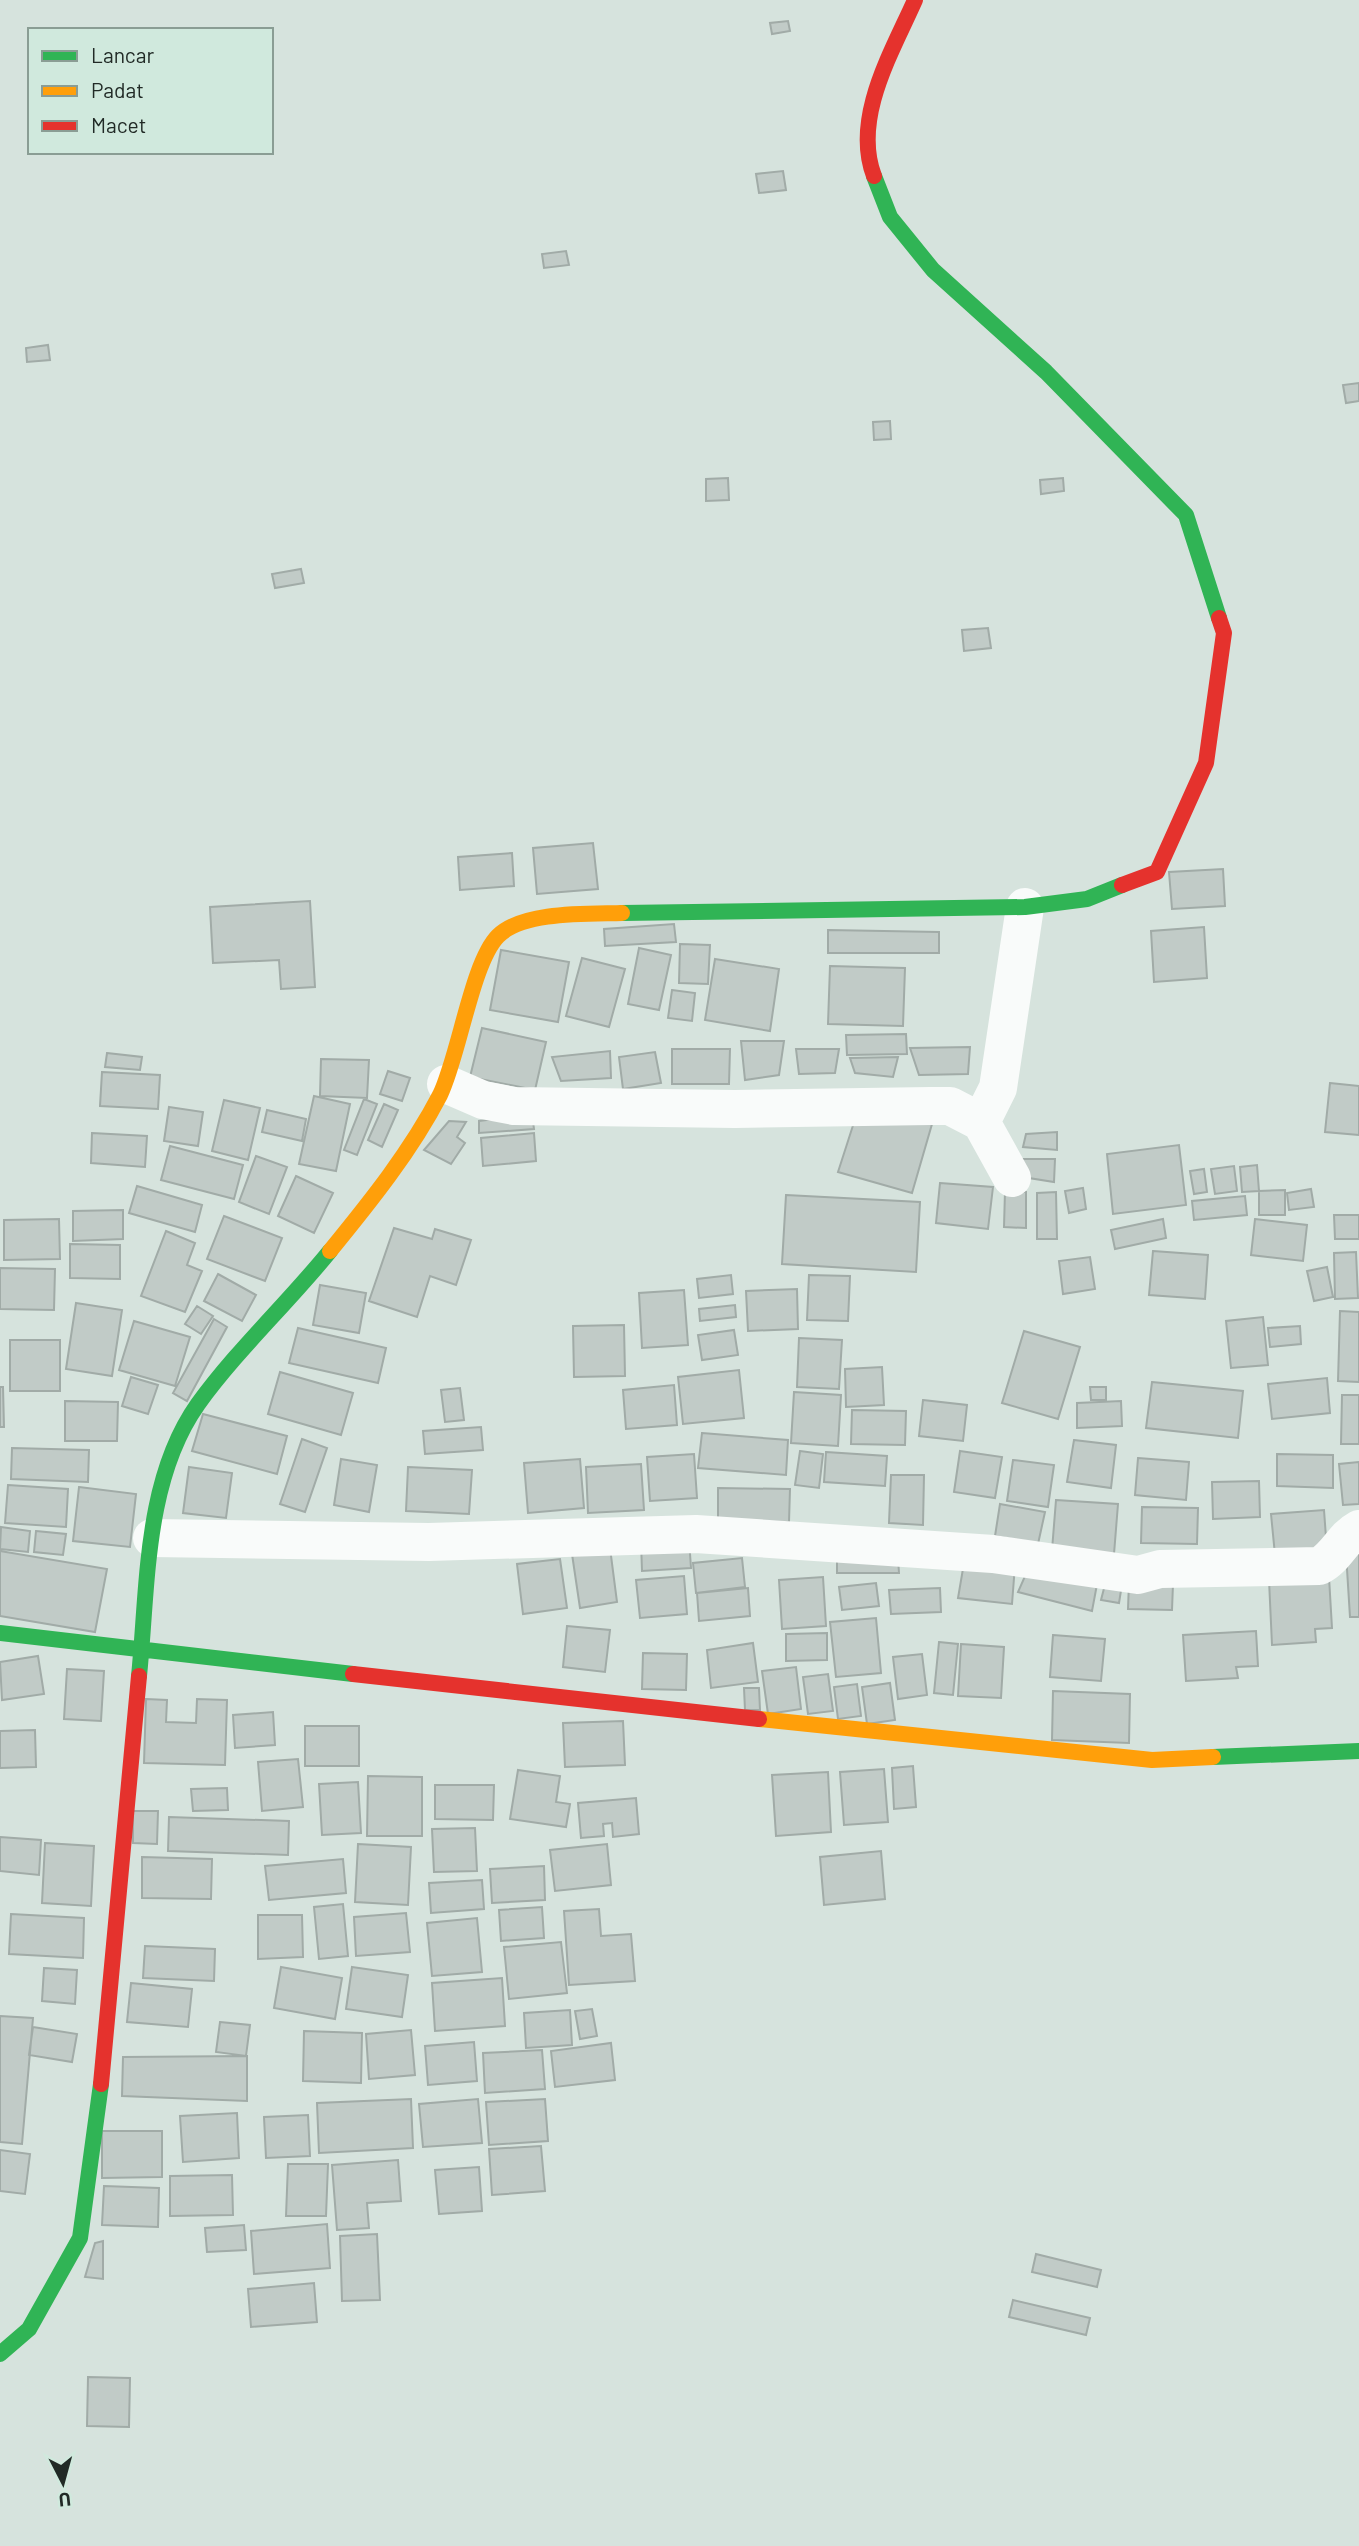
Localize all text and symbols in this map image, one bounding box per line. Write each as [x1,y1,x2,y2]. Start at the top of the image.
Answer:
legend [28,28,273,154]
text: Lancar [91,42,154,67]
text: Padat [91,77,144,102]
text: Macet [91,112,146,137]
north arrow [28,2448,98,2518]
text: U [58,2488,72,2512]

